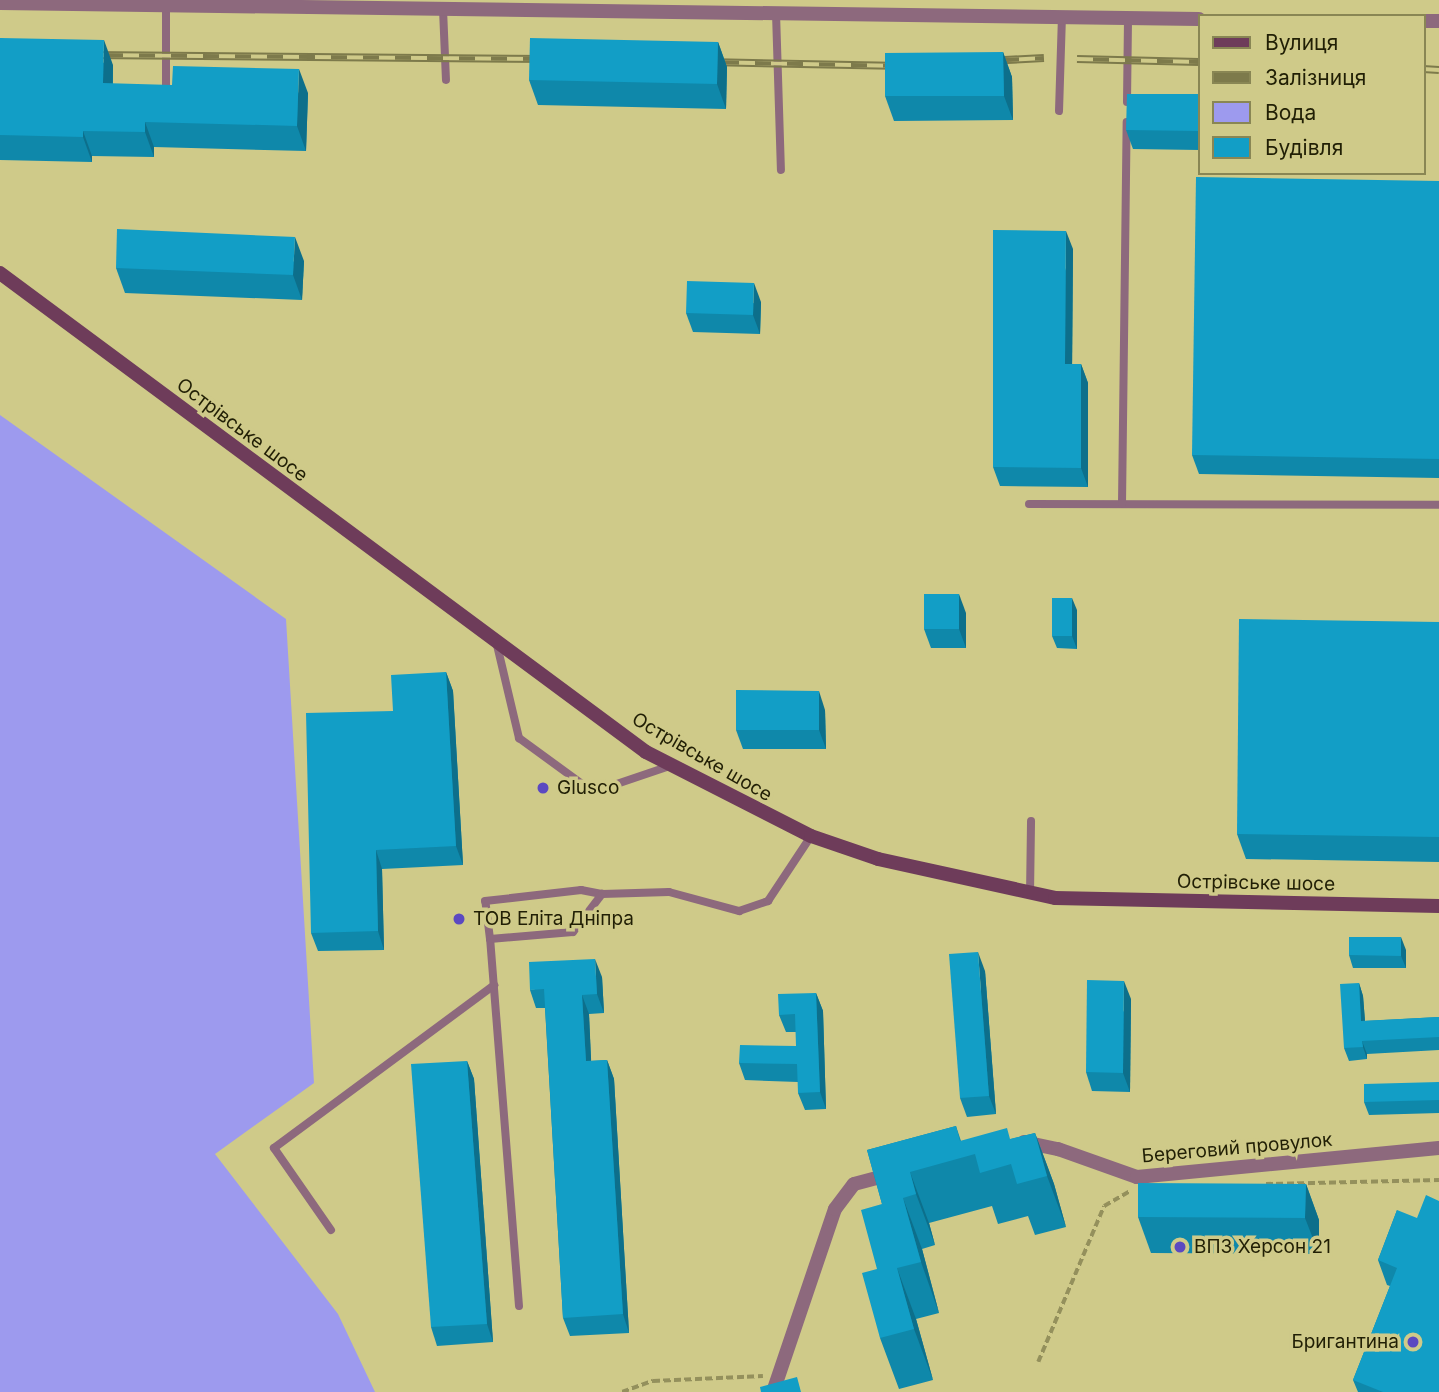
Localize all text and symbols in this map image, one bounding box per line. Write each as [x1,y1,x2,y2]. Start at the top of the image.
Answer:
legend [1198,14,1425,175]
text: Вулиця [1265,30,1338,55]
text: Залізниця [1265,65,1366,90]
text: Вода [1265,100,1316,125]
text: Будівля [1265,135,1343,160]
street label: Острівське шосе [172,373,312,487]
street label: Острівське шосе [628,708,776,806]
place label: Glusco [557,777,619,799]
marker: Glusco [535,780,551,796]
street label: Острівське шосе [1177,870,1335,896]
place label: ТОВ Еліта Дніпра [473,908,634,930]
marker: ТОВ Еліта Дніпра [451,911,467,927]
street label: Береговий провулок [1141,1128,1333,1168]
place label: ВПЗ Херсон 21 [1194,1236,1331,1258]
marker: ВПЗ Херсон 21 [1172,1239,1188,1255]
place label: Бригантина [1291,1331,1399,1353]
marker: Бригантина [1405,1334,1421,1350]

